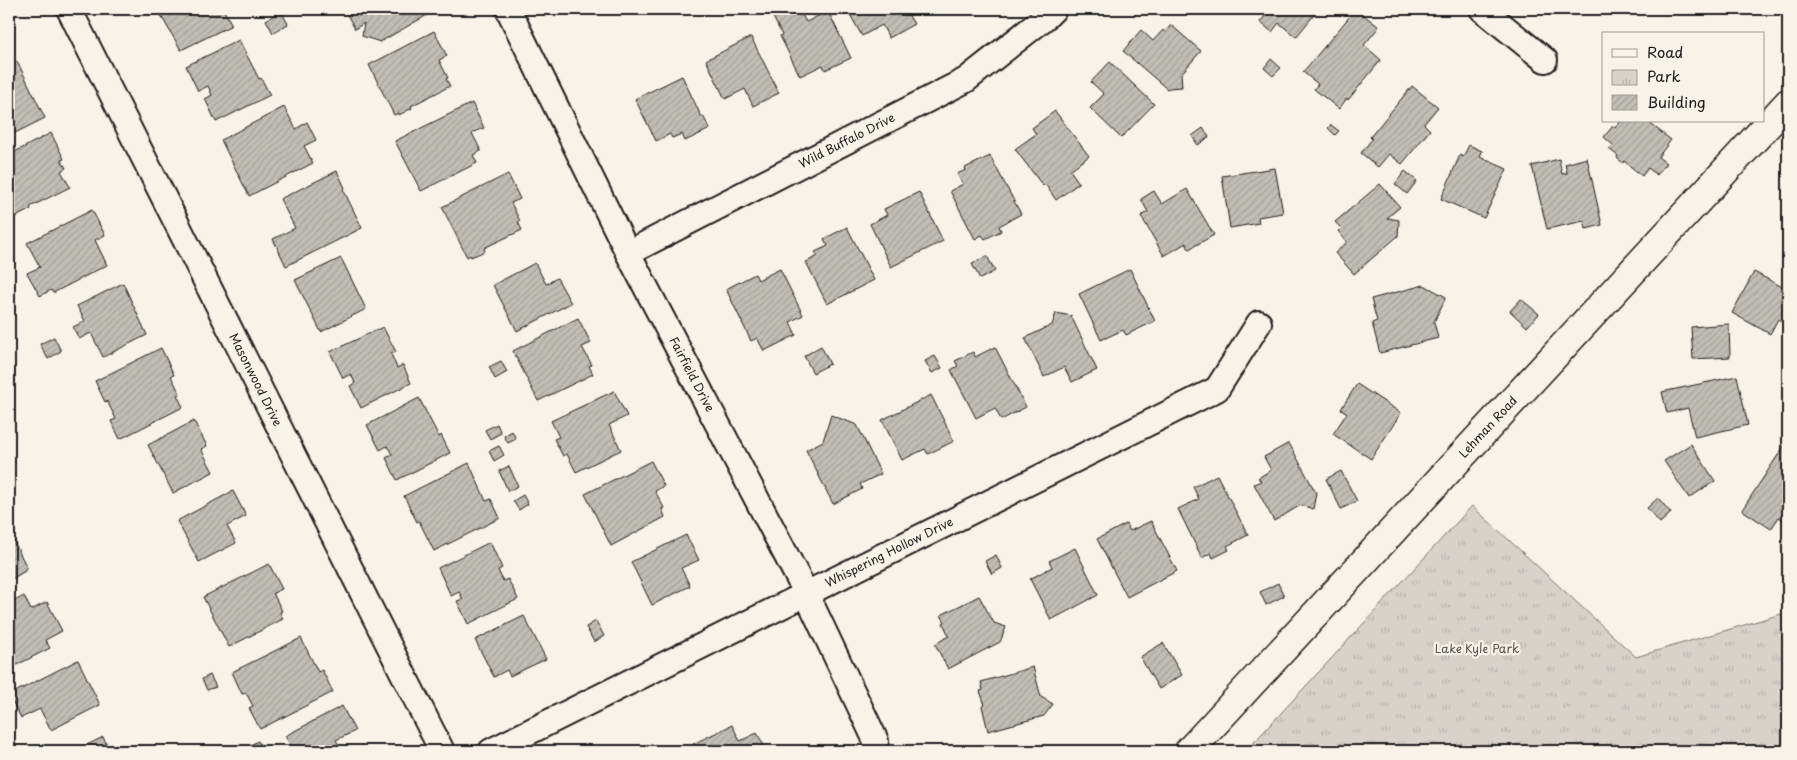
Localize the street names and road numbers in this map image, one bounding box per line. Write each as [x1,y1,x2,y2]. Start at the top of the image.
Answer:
street label: Wild Buffalo Drive [795,108,898,172]
street label: Masonwood Drive [225,330,287,429]
street label: Fairfield Drive [665,333,720,415]
street label: Lehman Road [1454,392,1521,461]
street label: Whispering Hollow Drive [822,512,956,591]

